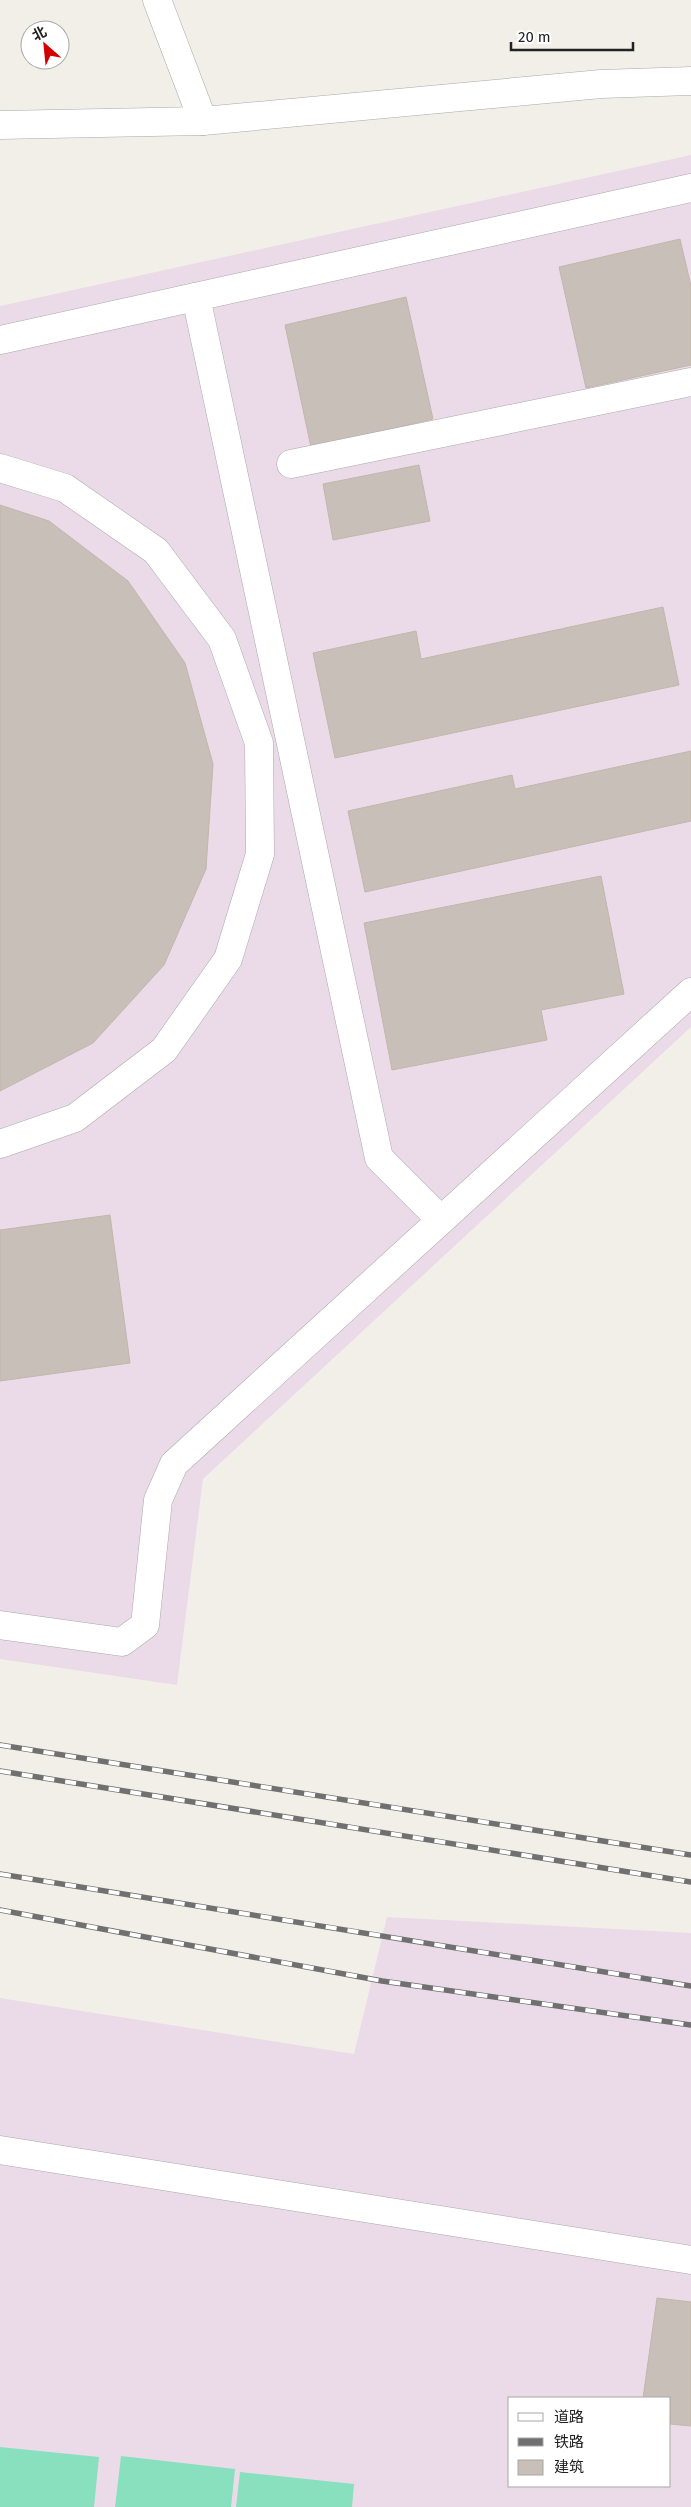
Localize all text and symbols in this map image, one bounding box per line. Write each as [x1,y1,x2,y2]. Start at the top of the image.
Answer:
north arrow [20,20,70,70]
scale bar [511,20,634,52]
text: 北 [29,23,49,45]
text: 20 m [518,28,551,46]
legend [508,2397,671,2487]
text: 道路 [554,2408,584,2426]
text: 铁路 [554,2433,584,2451]
text: 建筑 [554,2458,584,2476]

